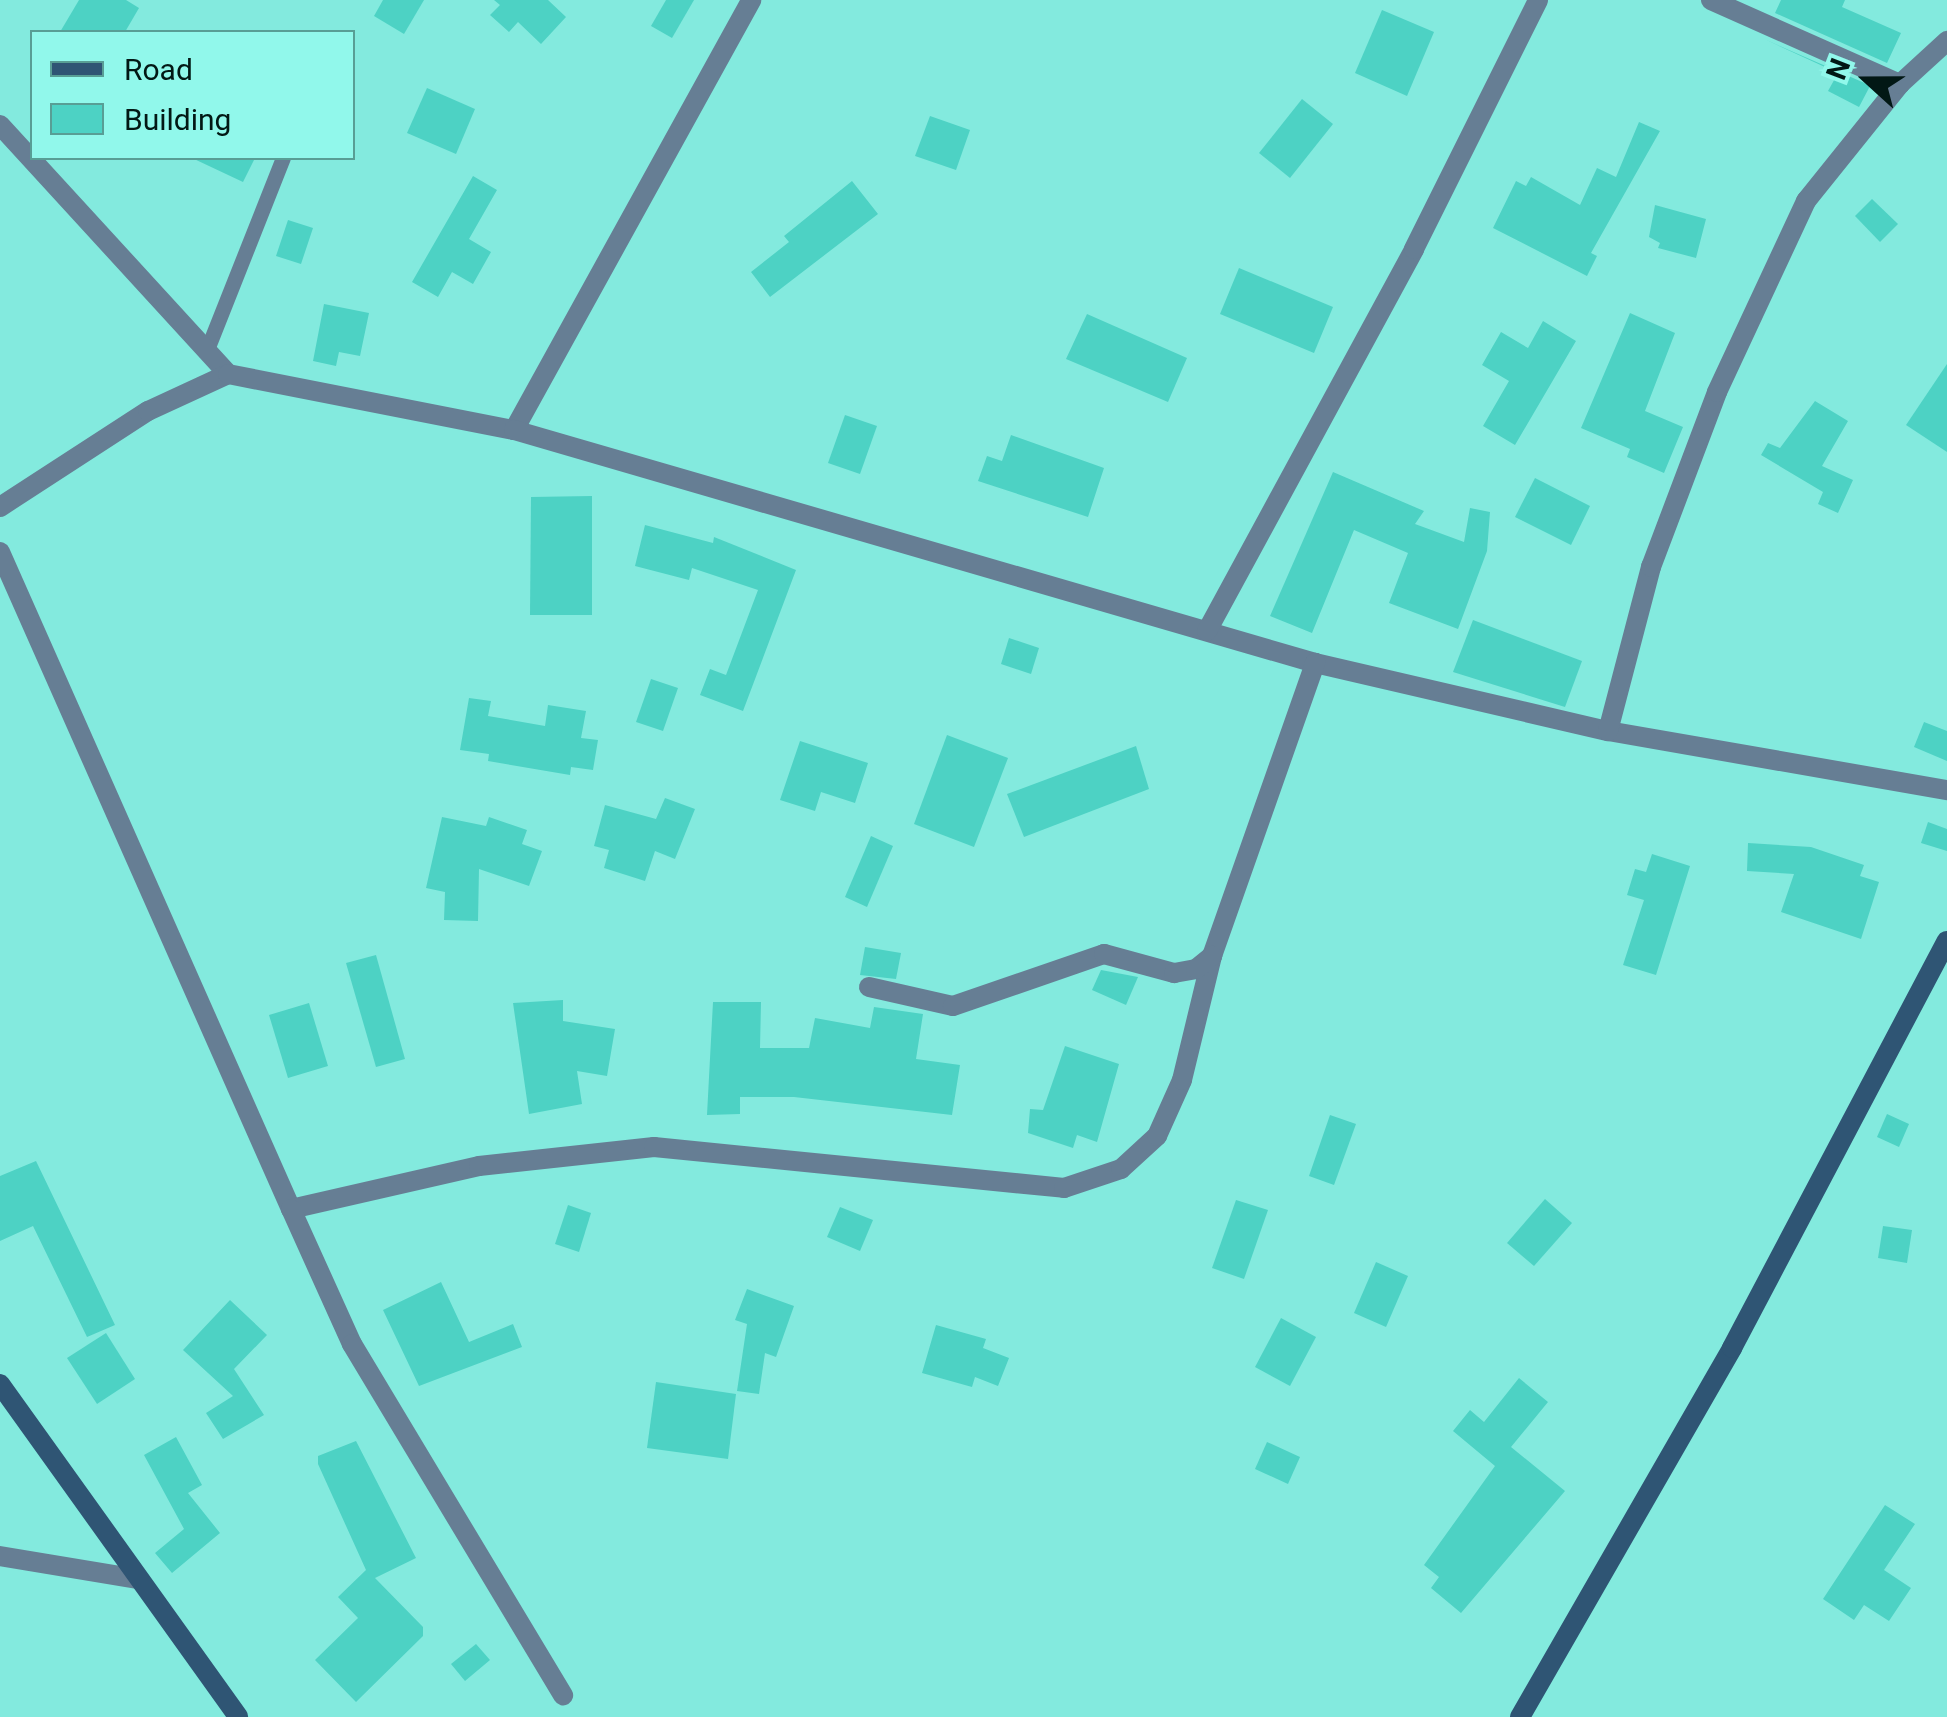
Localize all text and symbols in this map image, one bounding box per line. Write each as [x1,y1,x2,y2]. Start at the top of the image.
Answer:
legend [30,30,355,160]
north arrow [1817,30,1917,130]
text: Road [124,52,193,87]
text: N [1820,54,1857,84]
text: Building [124,102,231,137]

